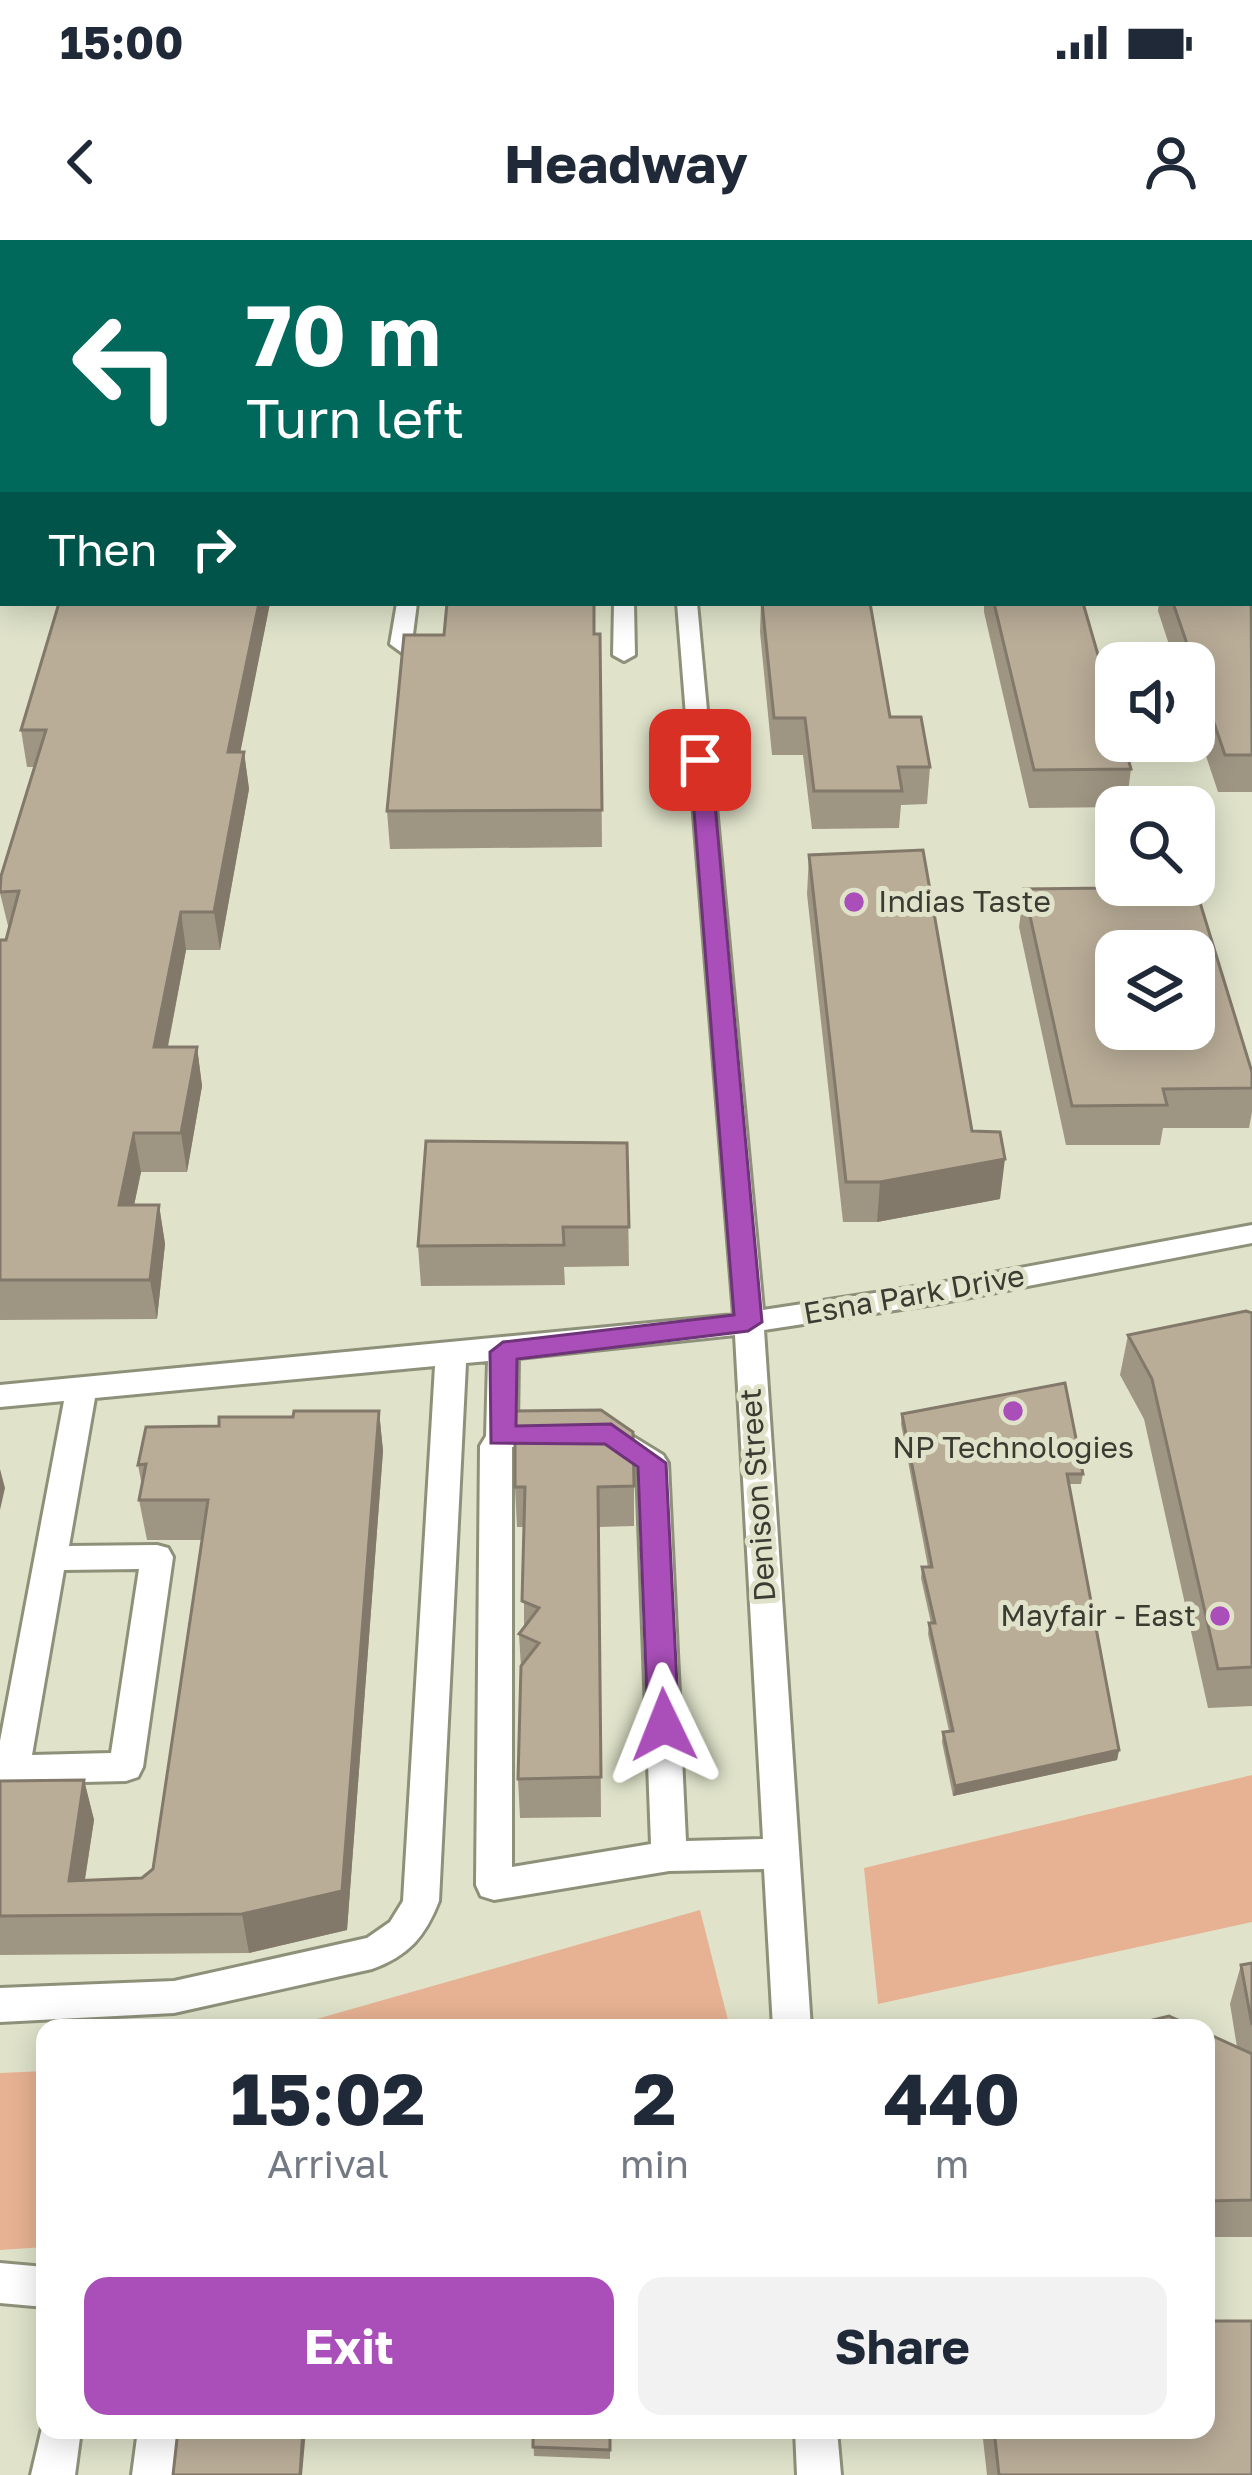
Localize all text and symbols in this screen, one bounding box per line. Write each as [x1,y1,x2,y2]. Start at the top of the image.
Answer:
text: 15:00 [60,15,184,69]
icon: back [48,129,114,195]
icon: person [1138,129,1204,195]
text: Headway [504,130,748,195]
text: 70 m [246,284,441,384]
icon: left [48,288,204,444]
text: Turn left [246,385,464,450]
icon: right [181,516,247,582]
text: Then [48,522,157,576]
map controls [1095,642,1215,1050]
button: sound [1095,642,1215,762]
pin [649,709,751,811]
icon: arrive [667,727,733,793]
button: search [1095,786,1215,906]
place label: Indias Taste [878,883,1051,919]
marker: Indias Taste [841,889,867,915]
button: layers [1095,930,1215,1050]
street label: Esna Park Drive [800,1257,1027,1331]
street label: Denison Street [732,1387,782,1603]
marker: NP Technologies [1000,1398,1026,1424]
place label: NP Technologies [892,1429,1134,1465]
place label: Mayfair - East [1000,1597,1196,1633]
marker: Mayfair - East [1207,1603,1233,1629]
position arrow [601,1662,727,1788]
text: 15:02 [231,2054,425,2141]
text: 2 [633,2054,676,2141]
text: 440 [884,2054,1020,2141]
text: Arrival [267,2140,389,2187]
text: min [620,2140,689,2187]
text: m [935,2140,969,2187]
button: Exit [84,2277,614,2415]
button: Share [638,2277,1167,2415]

